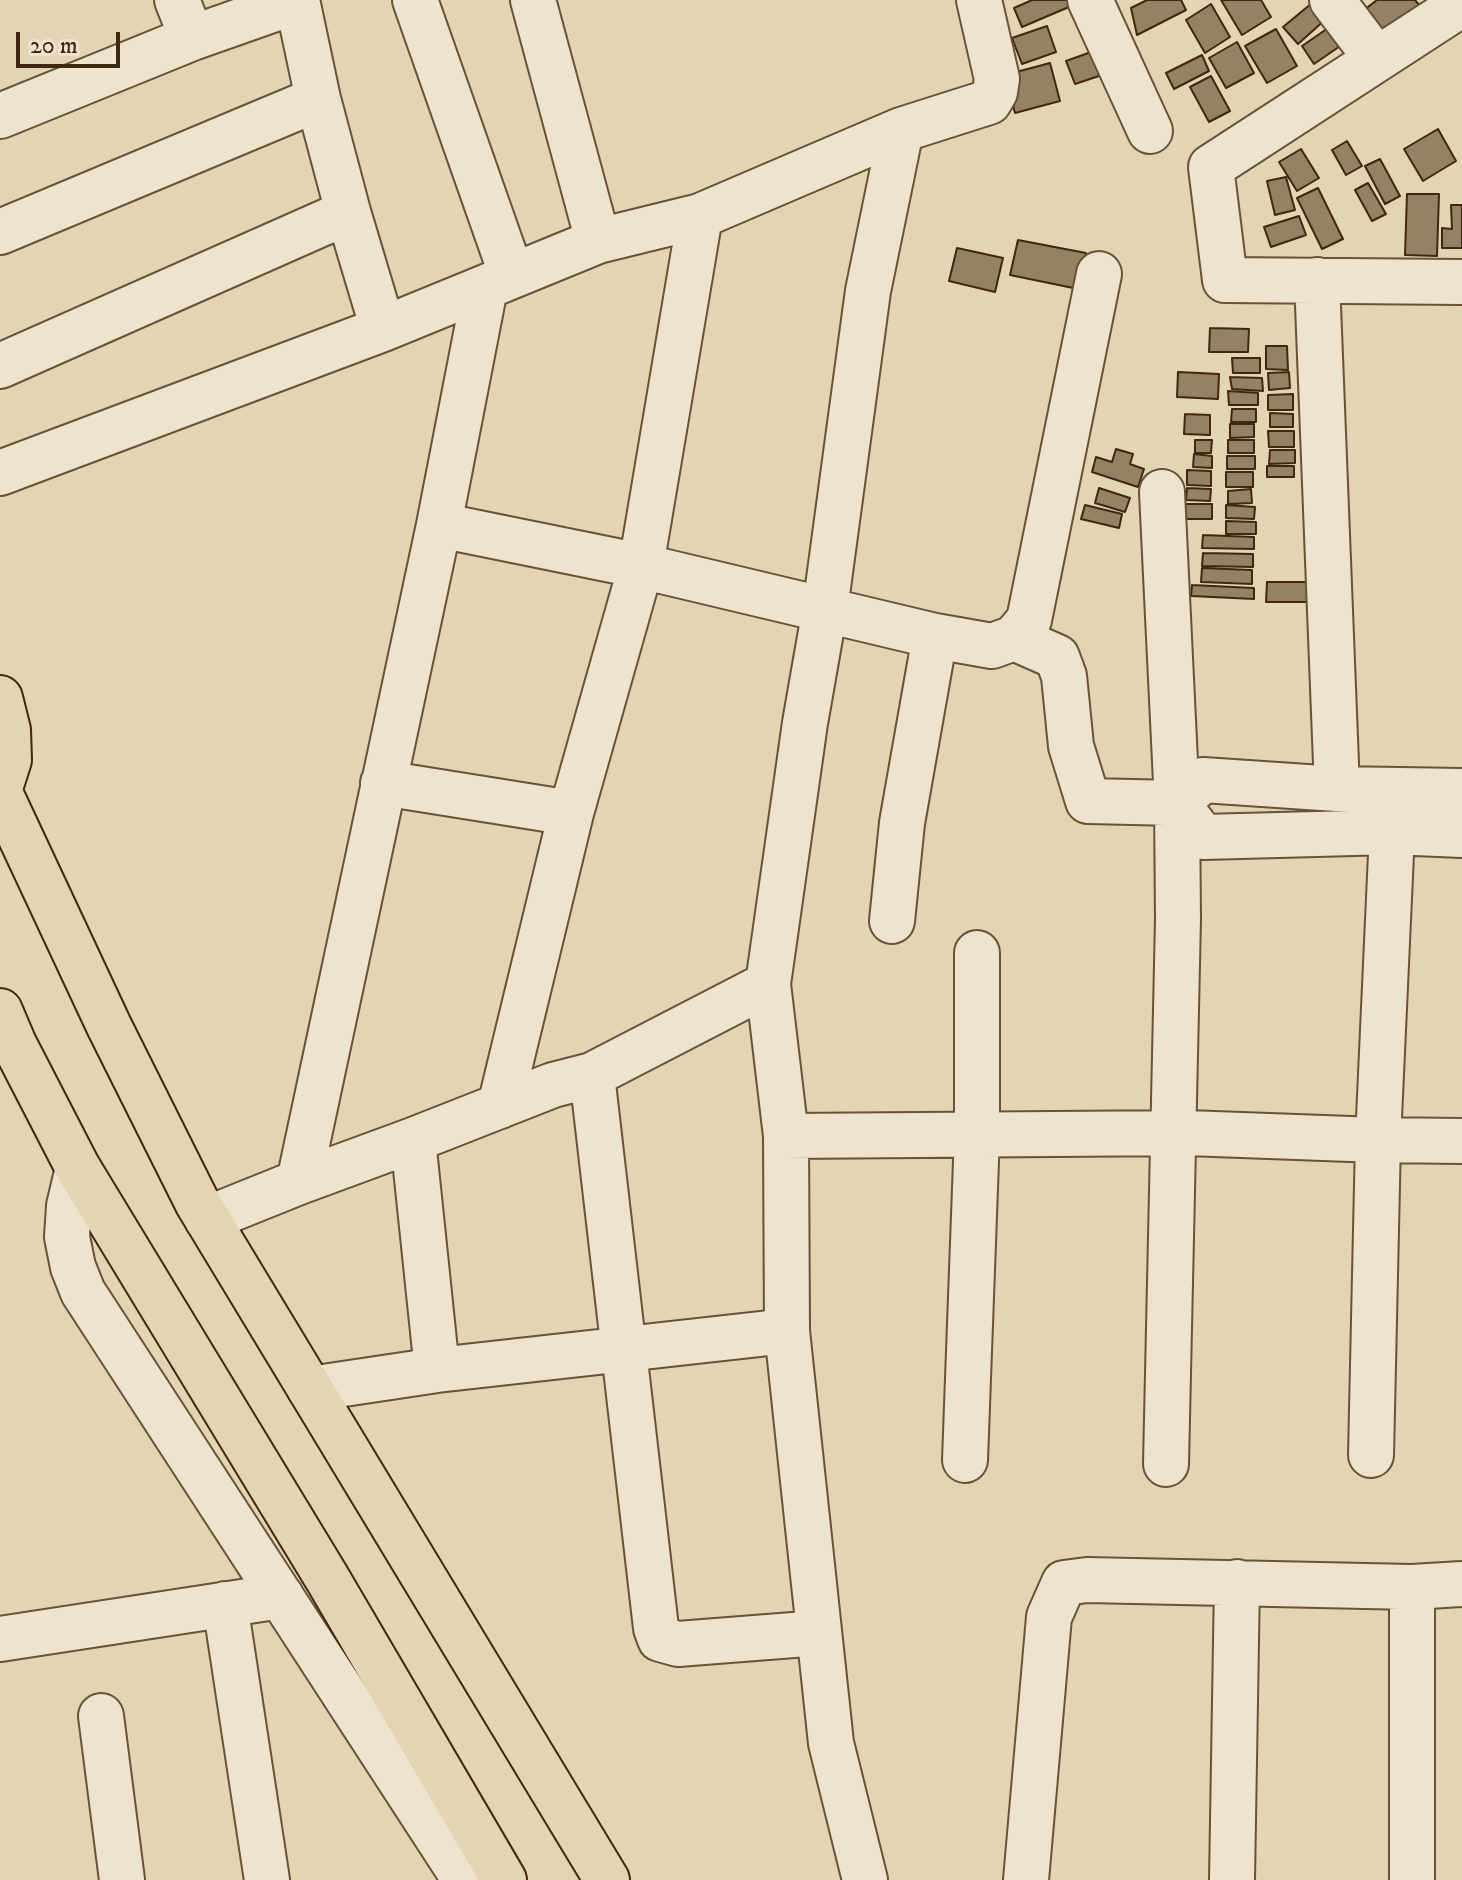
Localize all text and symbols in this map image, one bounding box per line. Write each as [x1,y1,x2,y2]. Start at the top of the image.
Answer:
scale bar [20,16,124,66]
text: 20 m [30,31,78,61]

